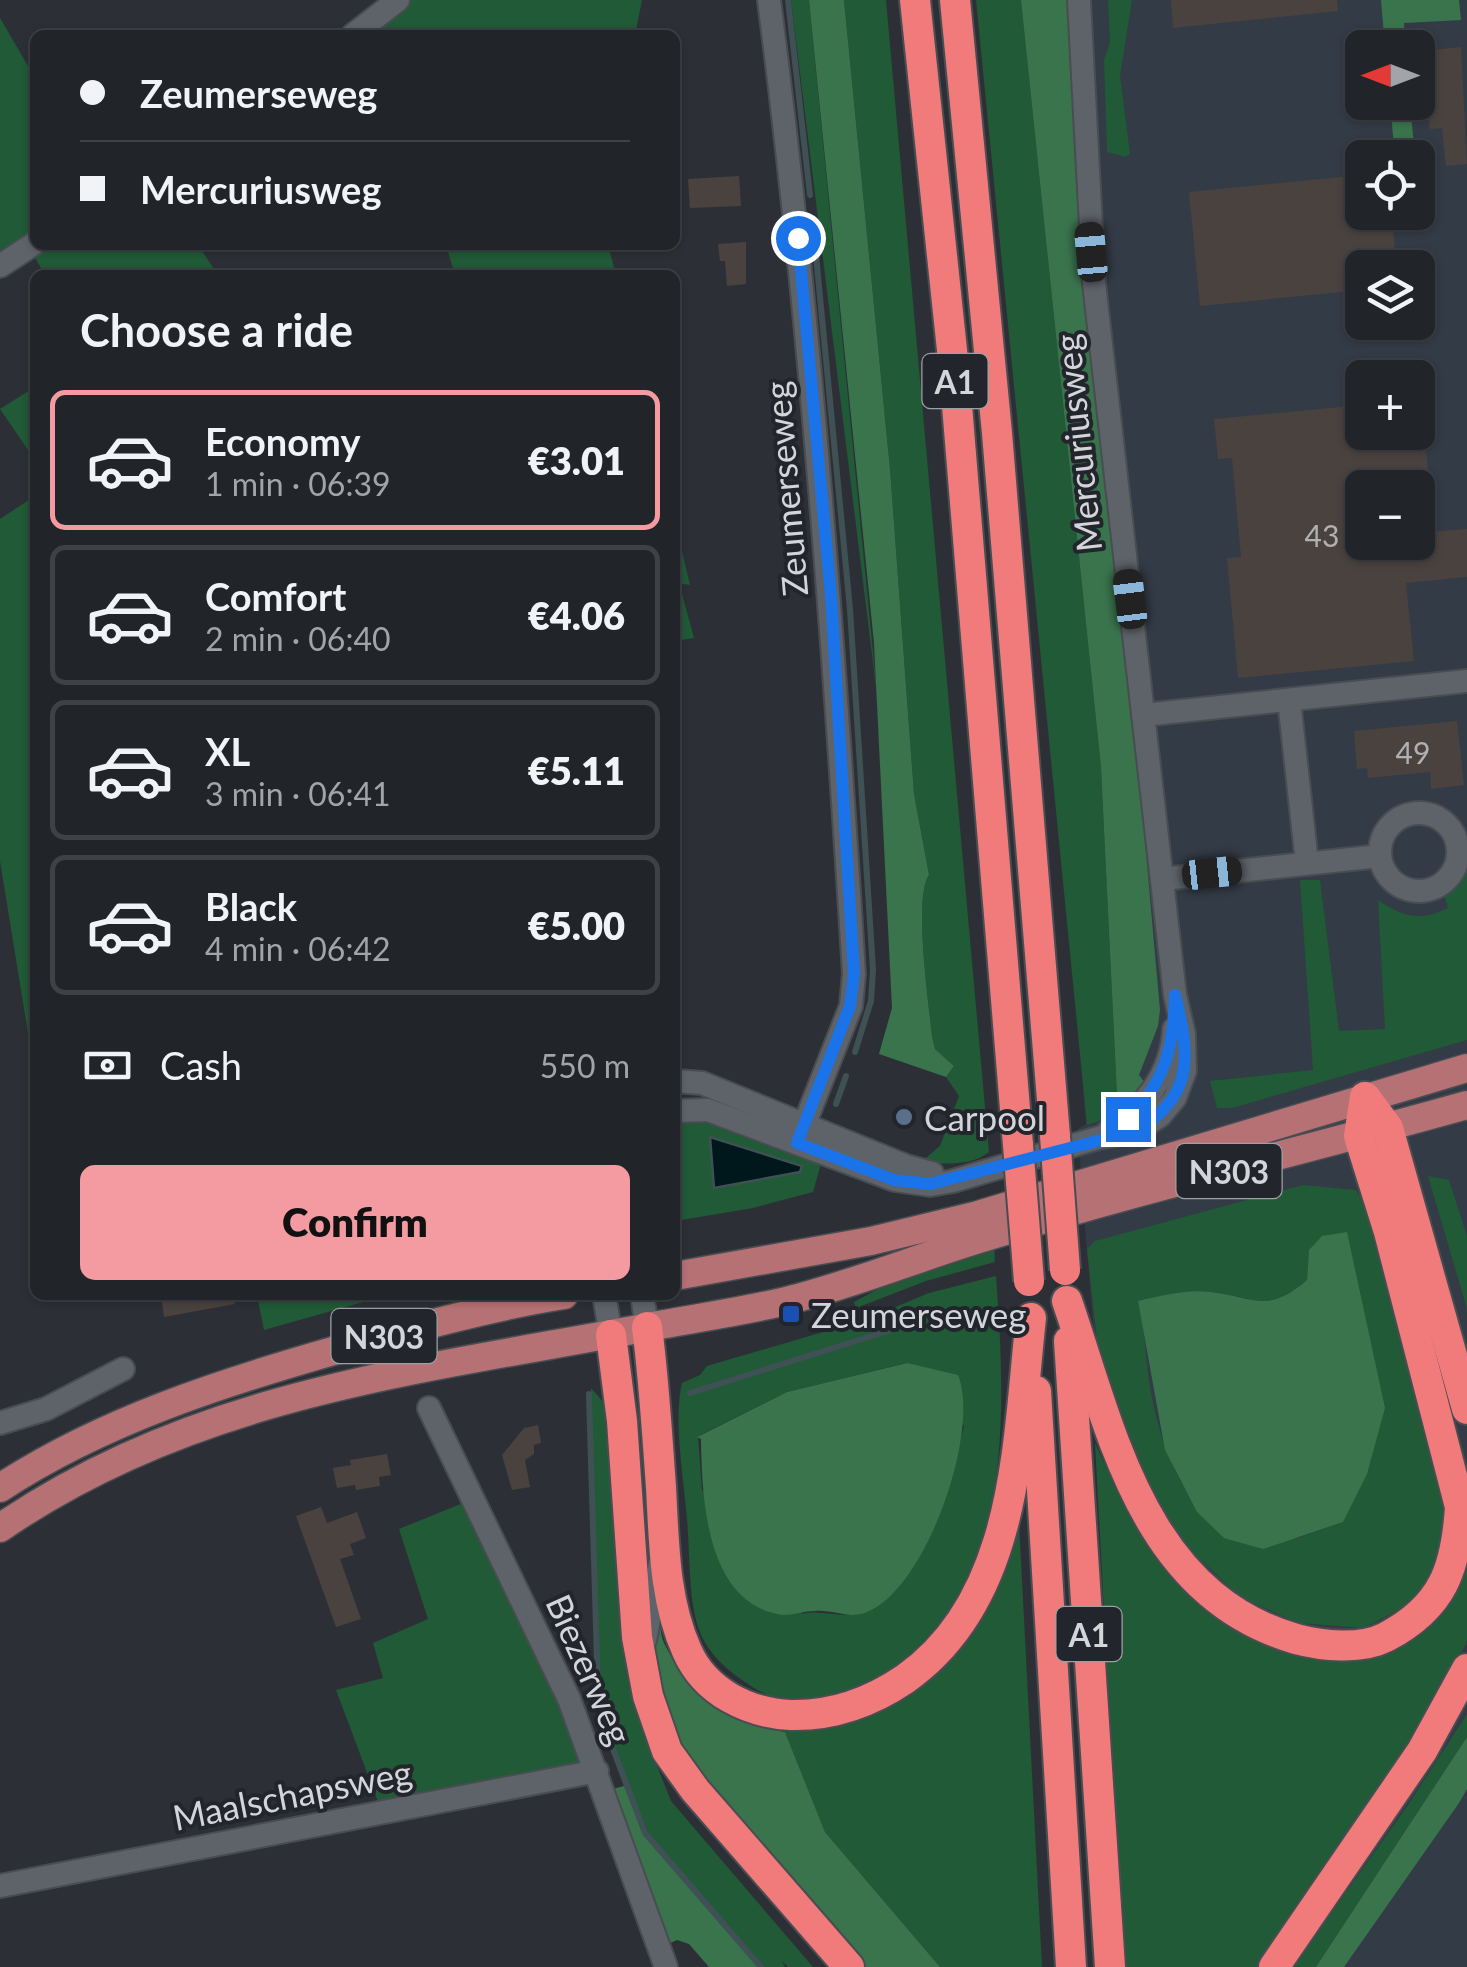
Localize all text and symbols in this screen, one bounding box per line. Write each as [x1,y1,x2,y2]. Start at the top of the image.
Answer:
north arrow [1345,30,1435,120]
map controls [1345,30,1435,560]
text: Zeumerseweg [140,70,377,116]
button: locate [1345,140,1435,230]
text: Mercuriusweg [140,166,381,212]
route start [776,216,821,261]
car [1073,221,1109,283]
button: layers [1345,250,1435,340]
text: Choose a ride [80,303,353,357]
street label: Mercuriusweg [1045,332,1109,554]
road number: A1 [922,354,988,408]
button: + [1345,360,1435,450]
street label: Zeumerseweg [755,380,815,598]
icon: car [85,415,175,505]
text: Economy [205,418,360,464]
text: €3.01 [528,437,625,483]
text: 1 min · 06:39 [205,464,391,503]
button: − [1345,470,1435,560]
house number: 43 [1305,517,1339,553]
car [1111,567,1149,631]
icon: car [85,570,175,660]
text: Comfort [205,573,346,619]
text: €4.06 [528,592,625,638]
text: 2 min · 06:40 [205,619,391,658]
icon: car [85,725,175,815]
text: XL [205,728,250,774]
house number: 49 [1396,734,1430,770]
text: €5.11 [528,747,625,793]
text: 3 min · 06:41 [205,774,391,813]
car [1181,855,1243,891]
icon: car [85,880,175,970]
text: Black [205,883,297,929]
text: €5.00 [528,902,625,948]
text: 4 min · 06:42 [205,929,391,968]
icon: cash [80,1038,135,1093]
text: Cash [160,1042,242,1088]
text: 550 m [540,1046,630,1085]
place label: Carpool [924,1096,1045,1138]
route end [1106,1097,1151,1142]
marker: Carpool [893,1106,915,1128]
road number: N303 [1176,1144,1282,1198]
button: Confirm [80,1165,630,1280]
place label: Zeumerseweg [811,1293,1027,1335]
marker: Zeumerseweg [780,1303,802,1325]
road number: N303 [332,1309,436,1363]
street label: Biezerweg [538,1587,642,1751]
road number: A1 [1056,1607,1122,1661]
street label: Maalschapsweg [169,1750,415,1838]

